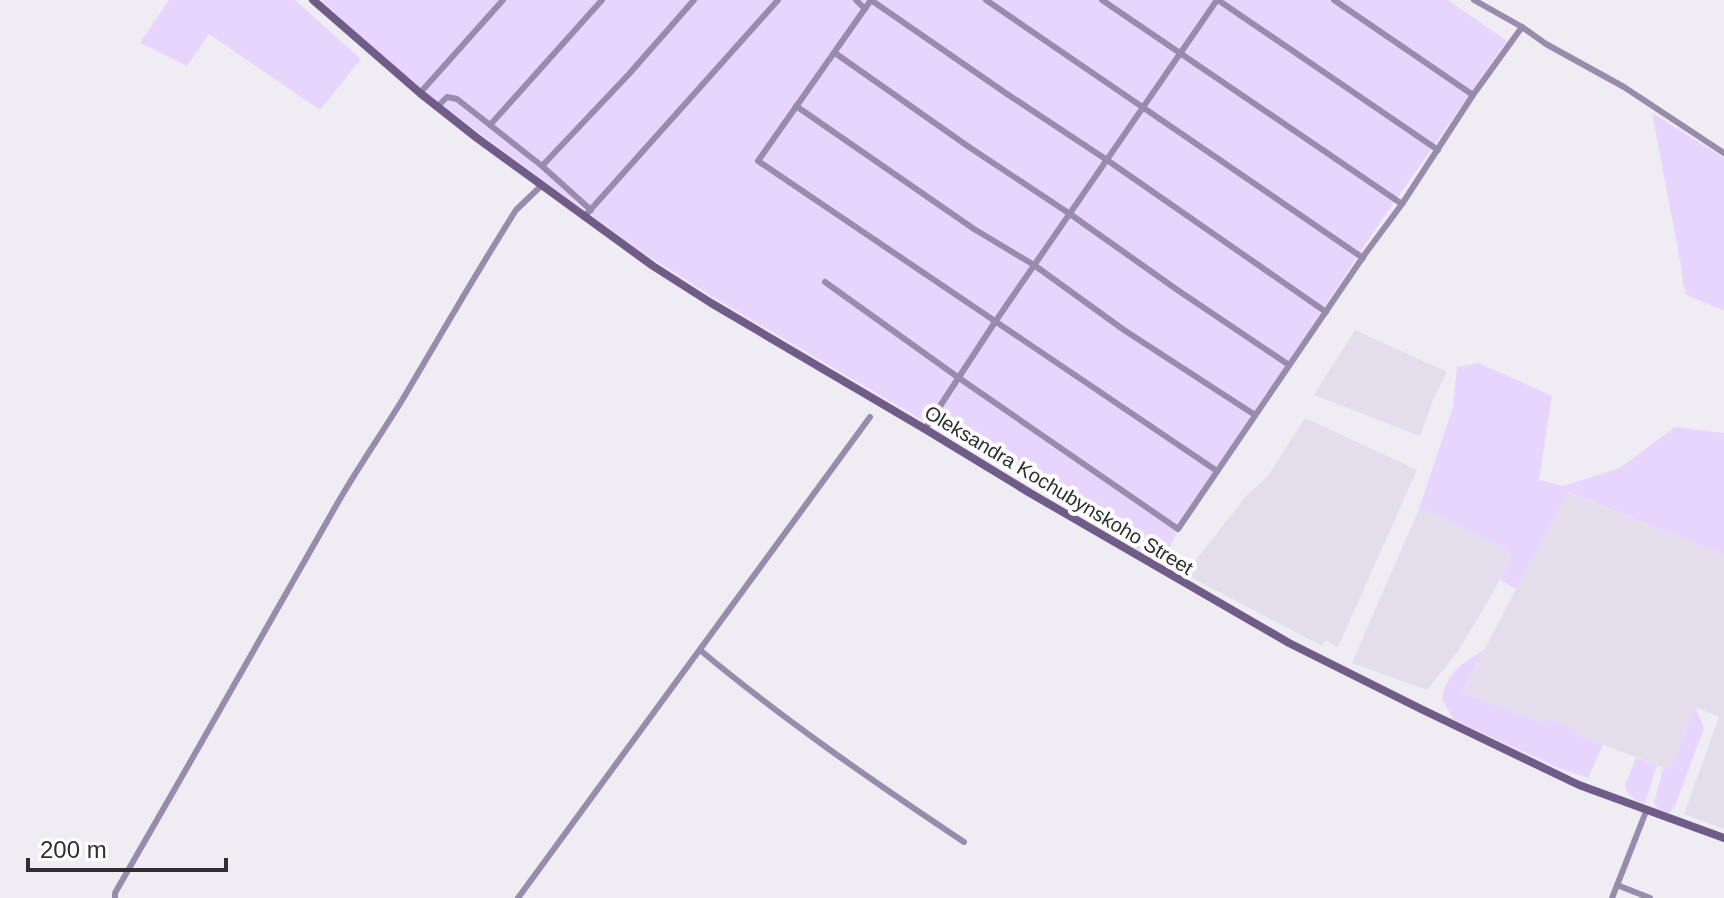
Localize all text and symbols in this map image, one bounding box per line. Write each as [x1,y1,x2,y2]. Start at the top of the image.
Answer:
street label: Oleksandra Kochubynskoho Street [921,401,1198,579]
scale bar [28,822,226,872]
text: 200 m [40,836,107,863]

